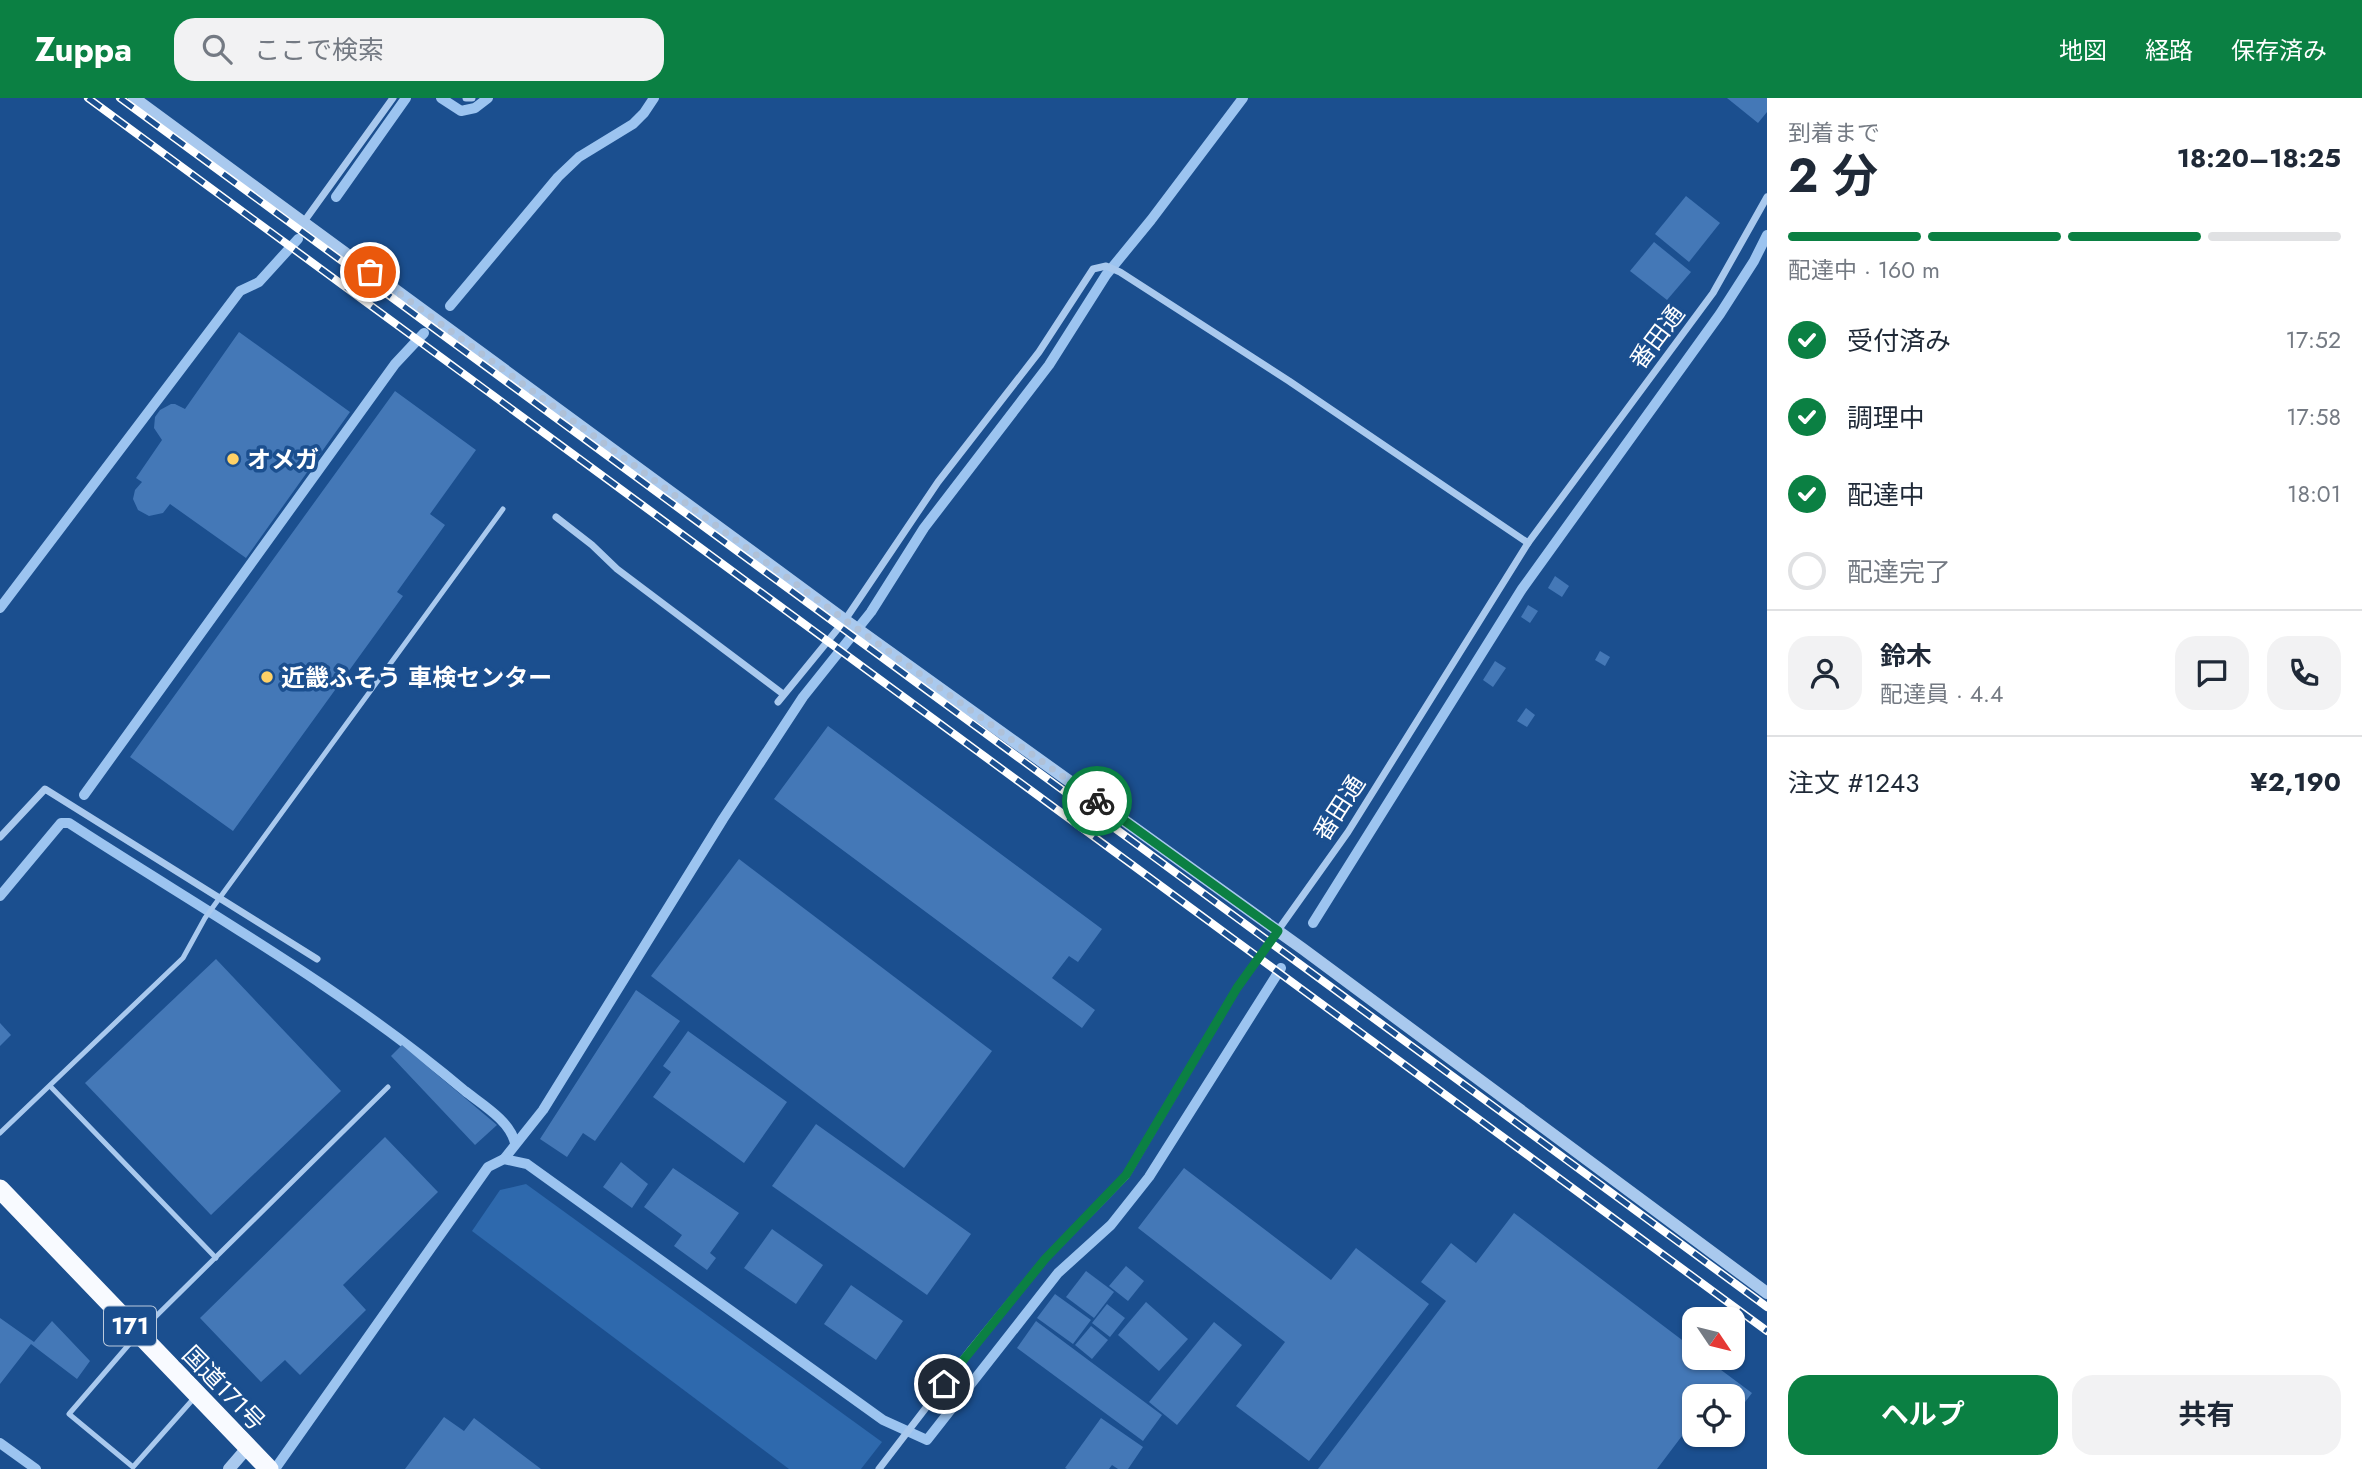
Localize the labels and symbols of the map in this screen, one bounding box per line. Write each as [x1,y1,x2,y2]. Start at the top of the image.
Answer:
pin [340,242,400,302]
street label: 番田通 [1621,298,1693,376]
place label: オメガ [247,442,319,477]
marker: オメガ [225,451,241,467]
place label: 近畿ふそう 車検センター [281,660,552,695]
marker: 近畿ふそう 車検センター [259,669,275,685]
courier [1062,766,1132,836]
street label: 番田通 [1305,768,1373,848]
road number: 171 [104,1306,156,1345]
north arrow [1682,1307,1745,1370]
street label: 国道171号 [175,1338,273,1438]
pin [914,1354,974,1414]

